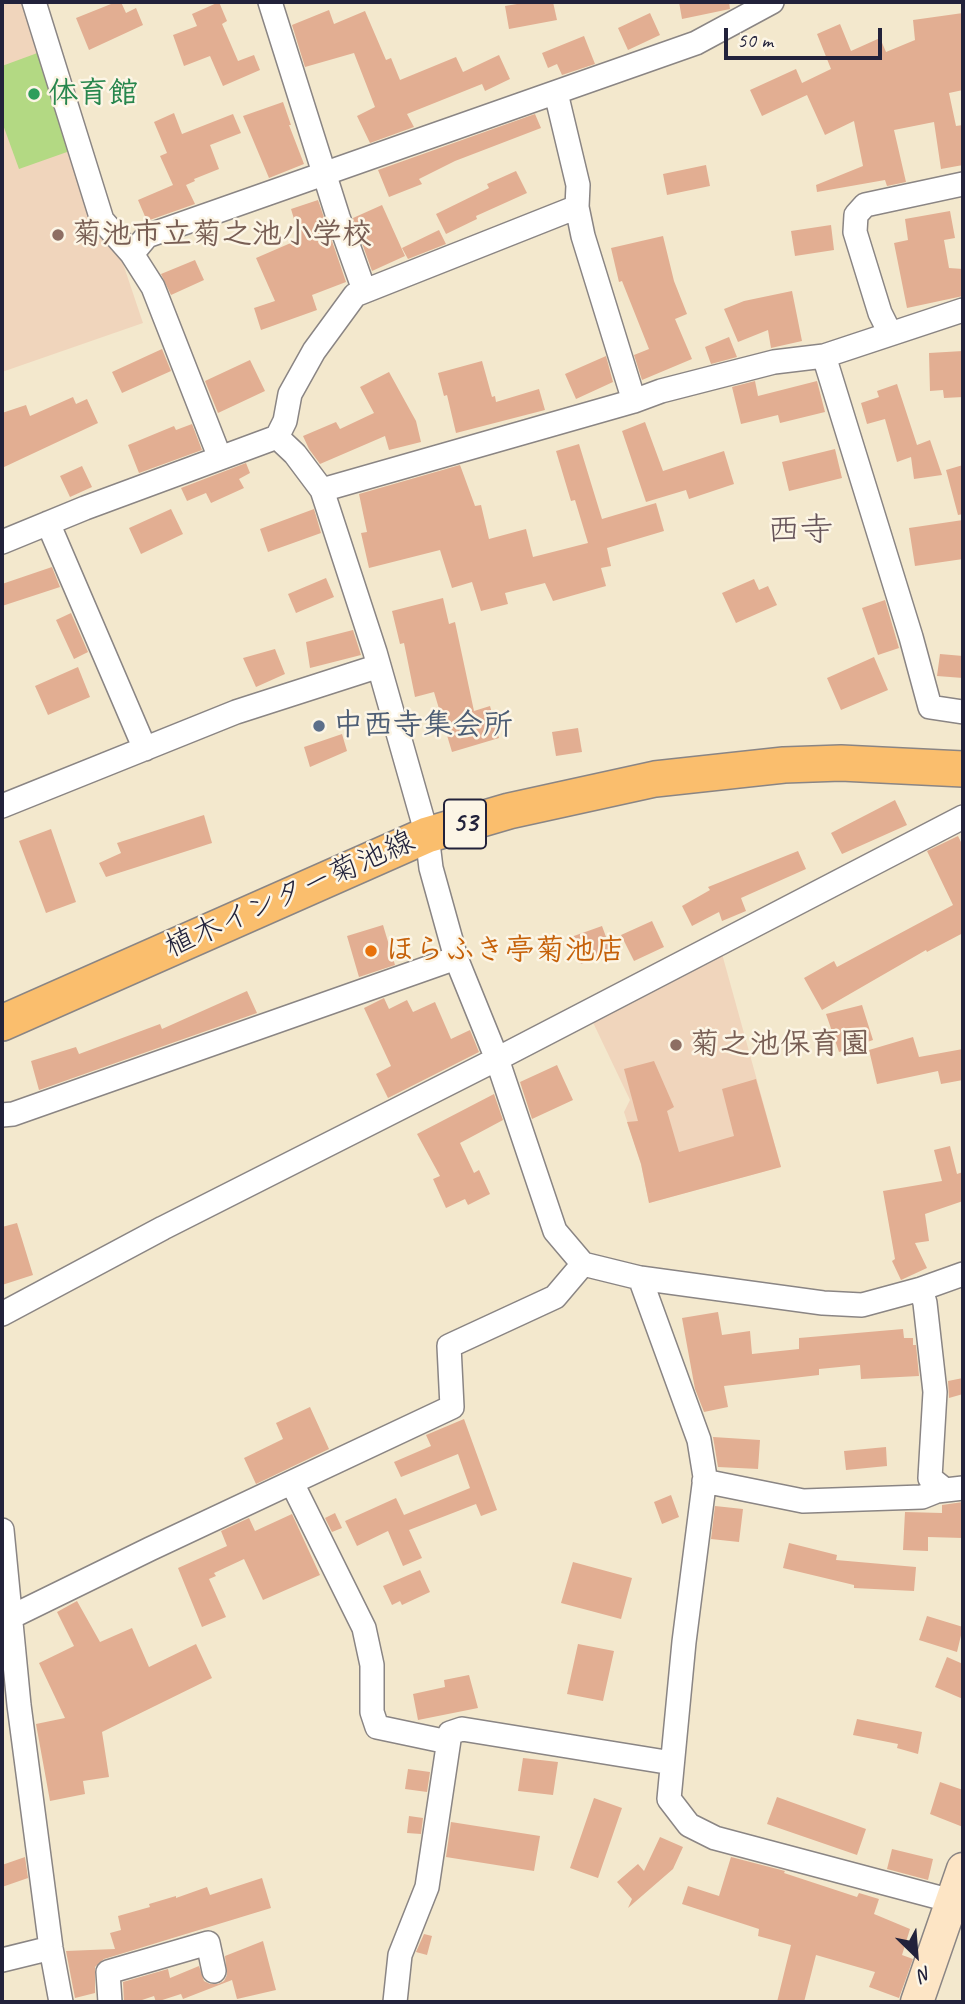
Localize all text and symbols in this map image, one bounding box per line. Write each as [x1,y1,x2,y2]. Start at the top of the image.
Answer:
scale bar [727,14,884,58]
text: 50 m [737,27,773,53]
place label: 体育館 [48,76,138,112]
marker: 体育館 [26,86,42,102]
place label: 菊池市立菊之池小学校 [72,217,372,253]
marker: 菊池市立菊之池小学校 [50,227,66,243]
district label: 西寺 [767,511,833,551]
place label: 中西寺集会所 [333,708,513,744]
marker: 中西寺集会所 [311,718,327,734]
road number: 53 [444,800,486,848]
street label: 植木インター菊池線 [159,824,421,966]
place label: ほらふき亭菊池店 [385,933,625,969]
marker: ほらふき亭菊池店 [363,943,379,959]
place label: 菊之池保育園 [690,1027,870,1063]
marker: 菊之池保育園 [668,1037,684,1053]
north arrow [881,1920,951,1990]
text: N [914,1961,935,1987]

